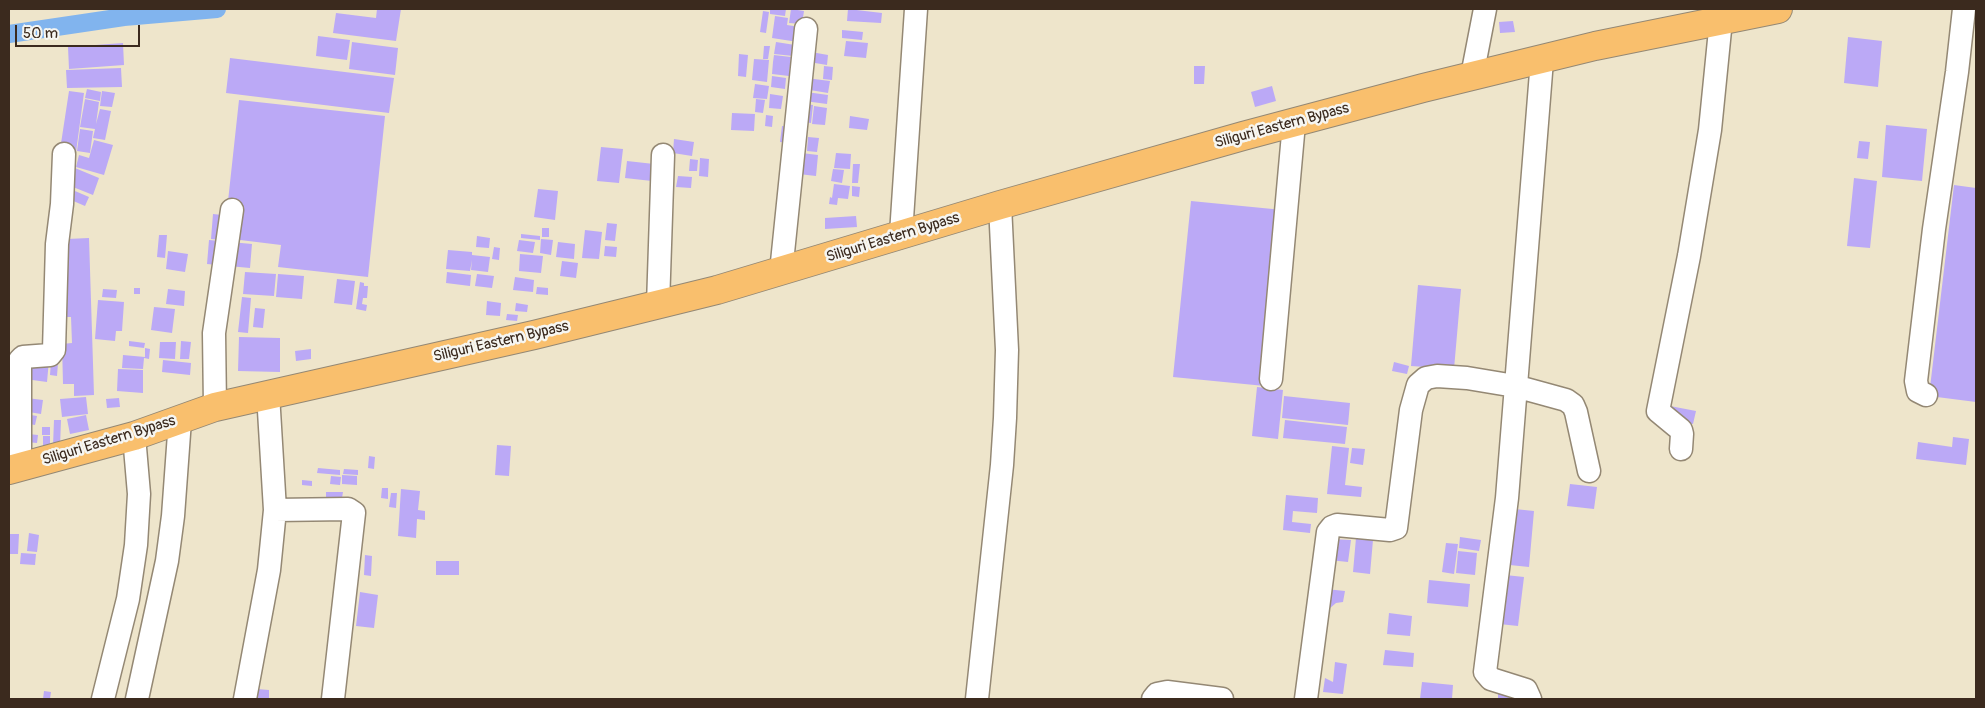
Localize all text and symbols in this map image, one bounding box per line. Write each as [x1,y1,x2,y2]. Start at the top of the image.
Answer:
scale bar [18,15,142,47]
text: 50 m [23,24,58,43]
street label: Siliguri Eastern Bypass [1213,99,1351,153]
street label: Siliguri Eastern Bypass [824,209,962,267]
street label: Siliguri Eastern Bypass [432,318,570,366]
street label: Siliguri Eastern Bypass [40,412,178,470]

